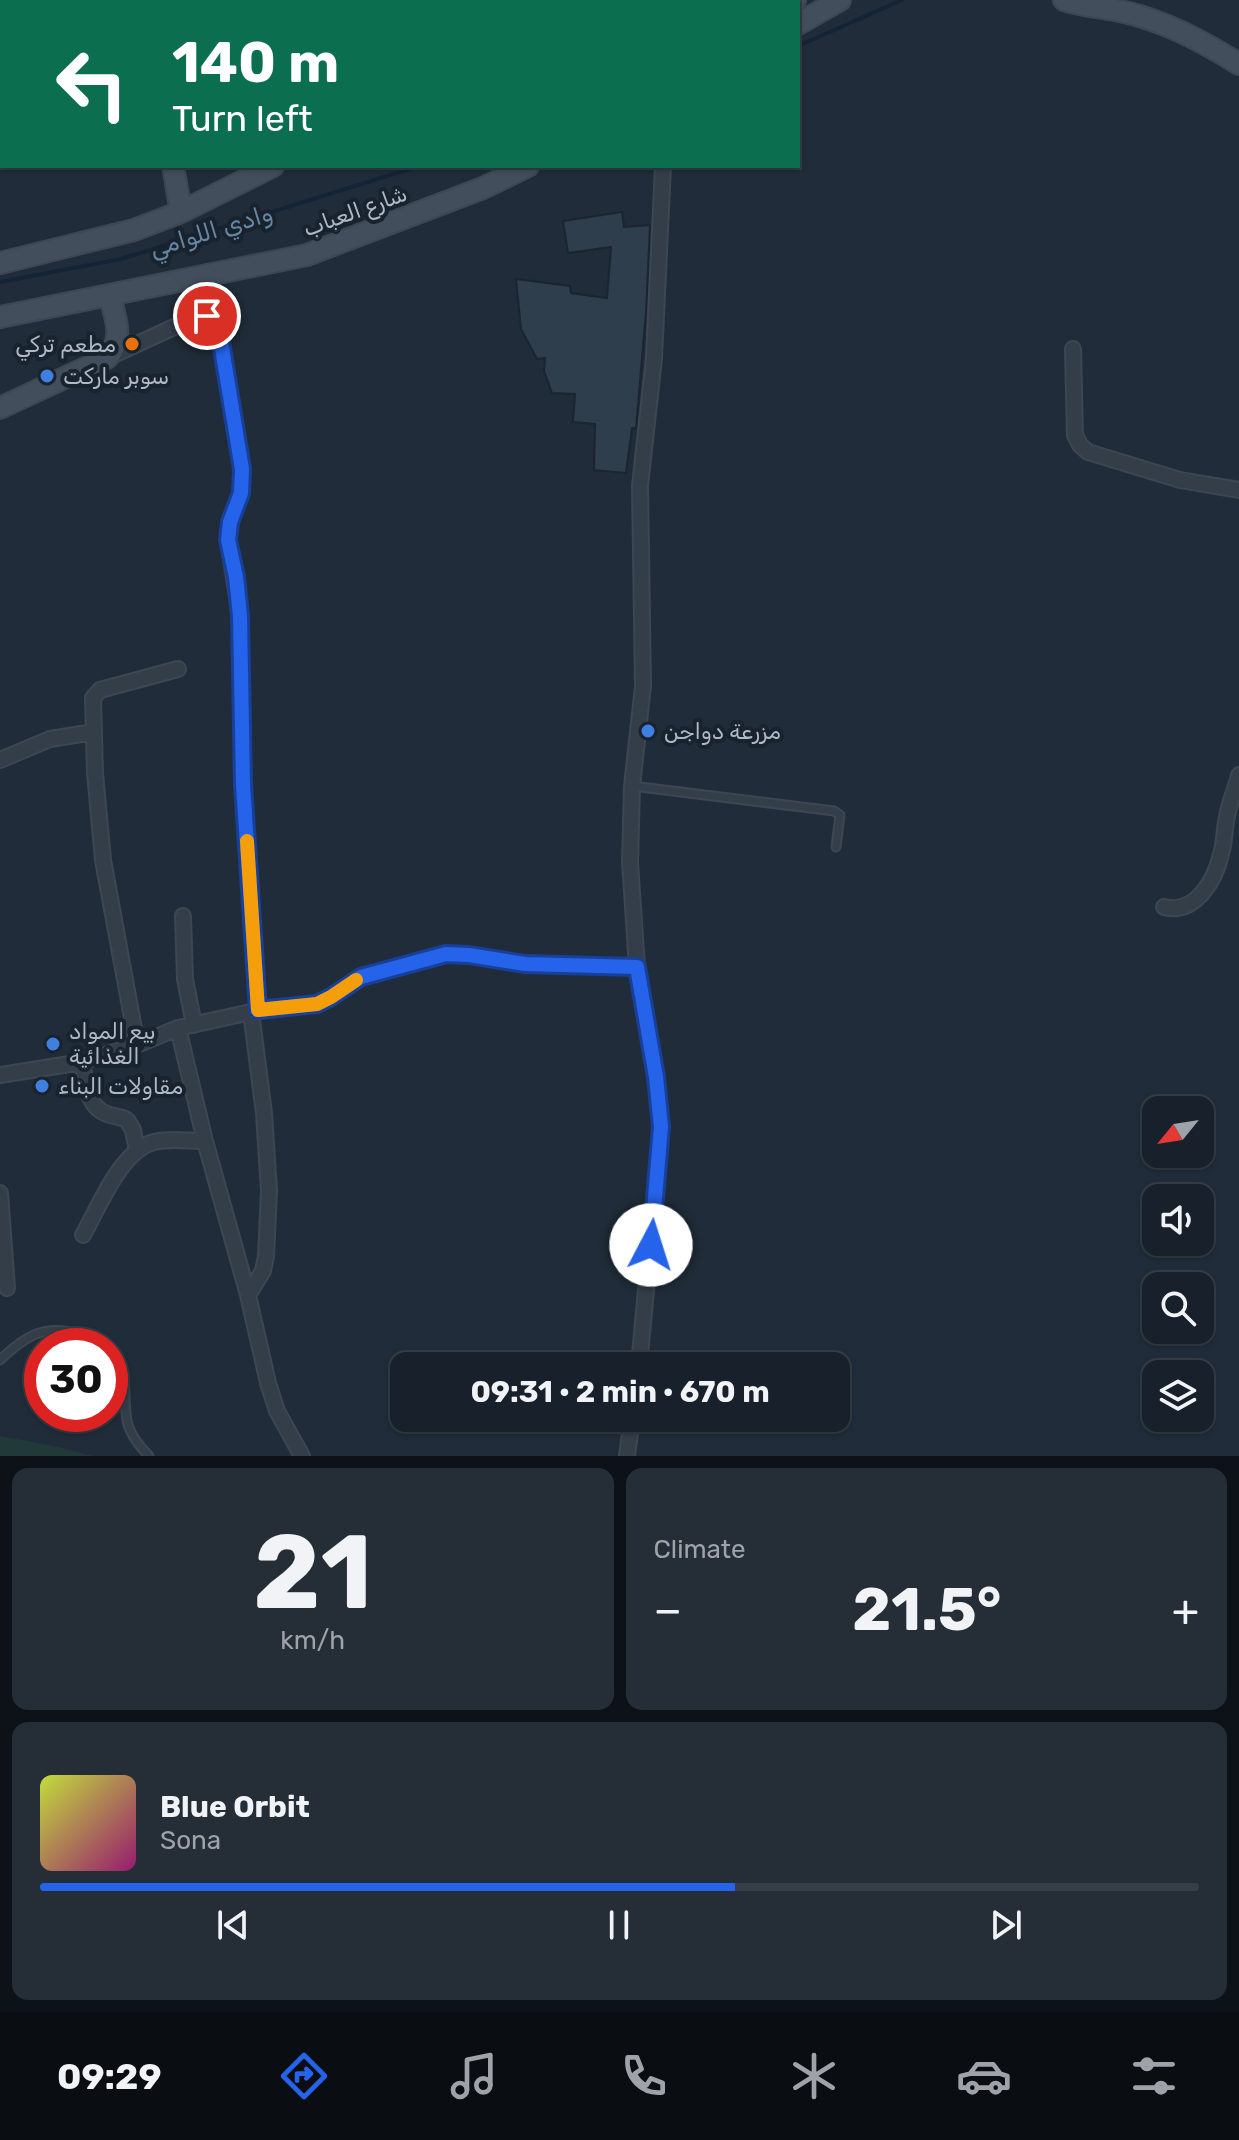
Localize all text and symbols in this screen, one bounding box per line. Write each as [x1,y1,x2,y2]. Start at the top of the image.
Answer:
text: 140 m [172,30,339,96]
icon: left [40,32,144,136]
text: Turn left [172,97,313,140]
street label: شارع العباب [299,180,411,244]
water label: وادي اللوامي [146,199,277,267]
pin [173,282,241,350]
icon: arrive [185,294,229,338]
place label: مطعم تركي [15,331,116,361]
marker: مطعم تركي [123,335,141,353]
place label: سوبر ماركت [63,363,169,390]
marker: سوبر ماركت [38,367,56,385]
place label: مزرعة دواجن [664,718,781,745]
marker: مزرعة دواجن [639,722,657,740]
place label: بيع المواد الغذائية [69,1018,156,1070]
marker: بيع المواد الغذائية [44,1035,62,1053]
place label: مقاولات البناء [58,1073,183,1100]
marker: مقاولات البناء [33,1077,51,1095]
north arrow [1142,1096,1214,1168]
map controls [1142,1096,1214,1432]
button: sound [1142,1184,1214,1256]
position arrow [609,1203,693,1287]
button: search [1142,1272,1214,1344]
speed limit sign: 30 [24,1328,128,1432]
button: layers [1142,1360,1214,1432]
text: 09:31 · 2 min · 670 m [470,1374,770,1410]
text: 21 [253,1511,372,1634]
text: Climate [654,1534,746,1565]
text: 21.5° [852,1574,1001,1645]
text: − [654,1584,682,1636]
text: + [1172,1584,1199,1636]
text: km/h [280,1625,345,1656]
text: Blue Orbit [160,1789,310,1825]
text: Sona [160,1825,221,1856]
icon: previous [211,1903,255,1947]
icon: pause [597,1903,641,1947]
icon: next [984,1903,1028,1947]
icon: directions [276,2048,332,2104]
icon: music [446,2048,502,2104]
icon: phone [616,2048,672,2104]
icon: climate [786,2048,842,2104]
icon: car [956,2048,1012,2104]
icon: filters [1126,2048,1182,2104]
text: 09:29 [57,2055,162,2098]

